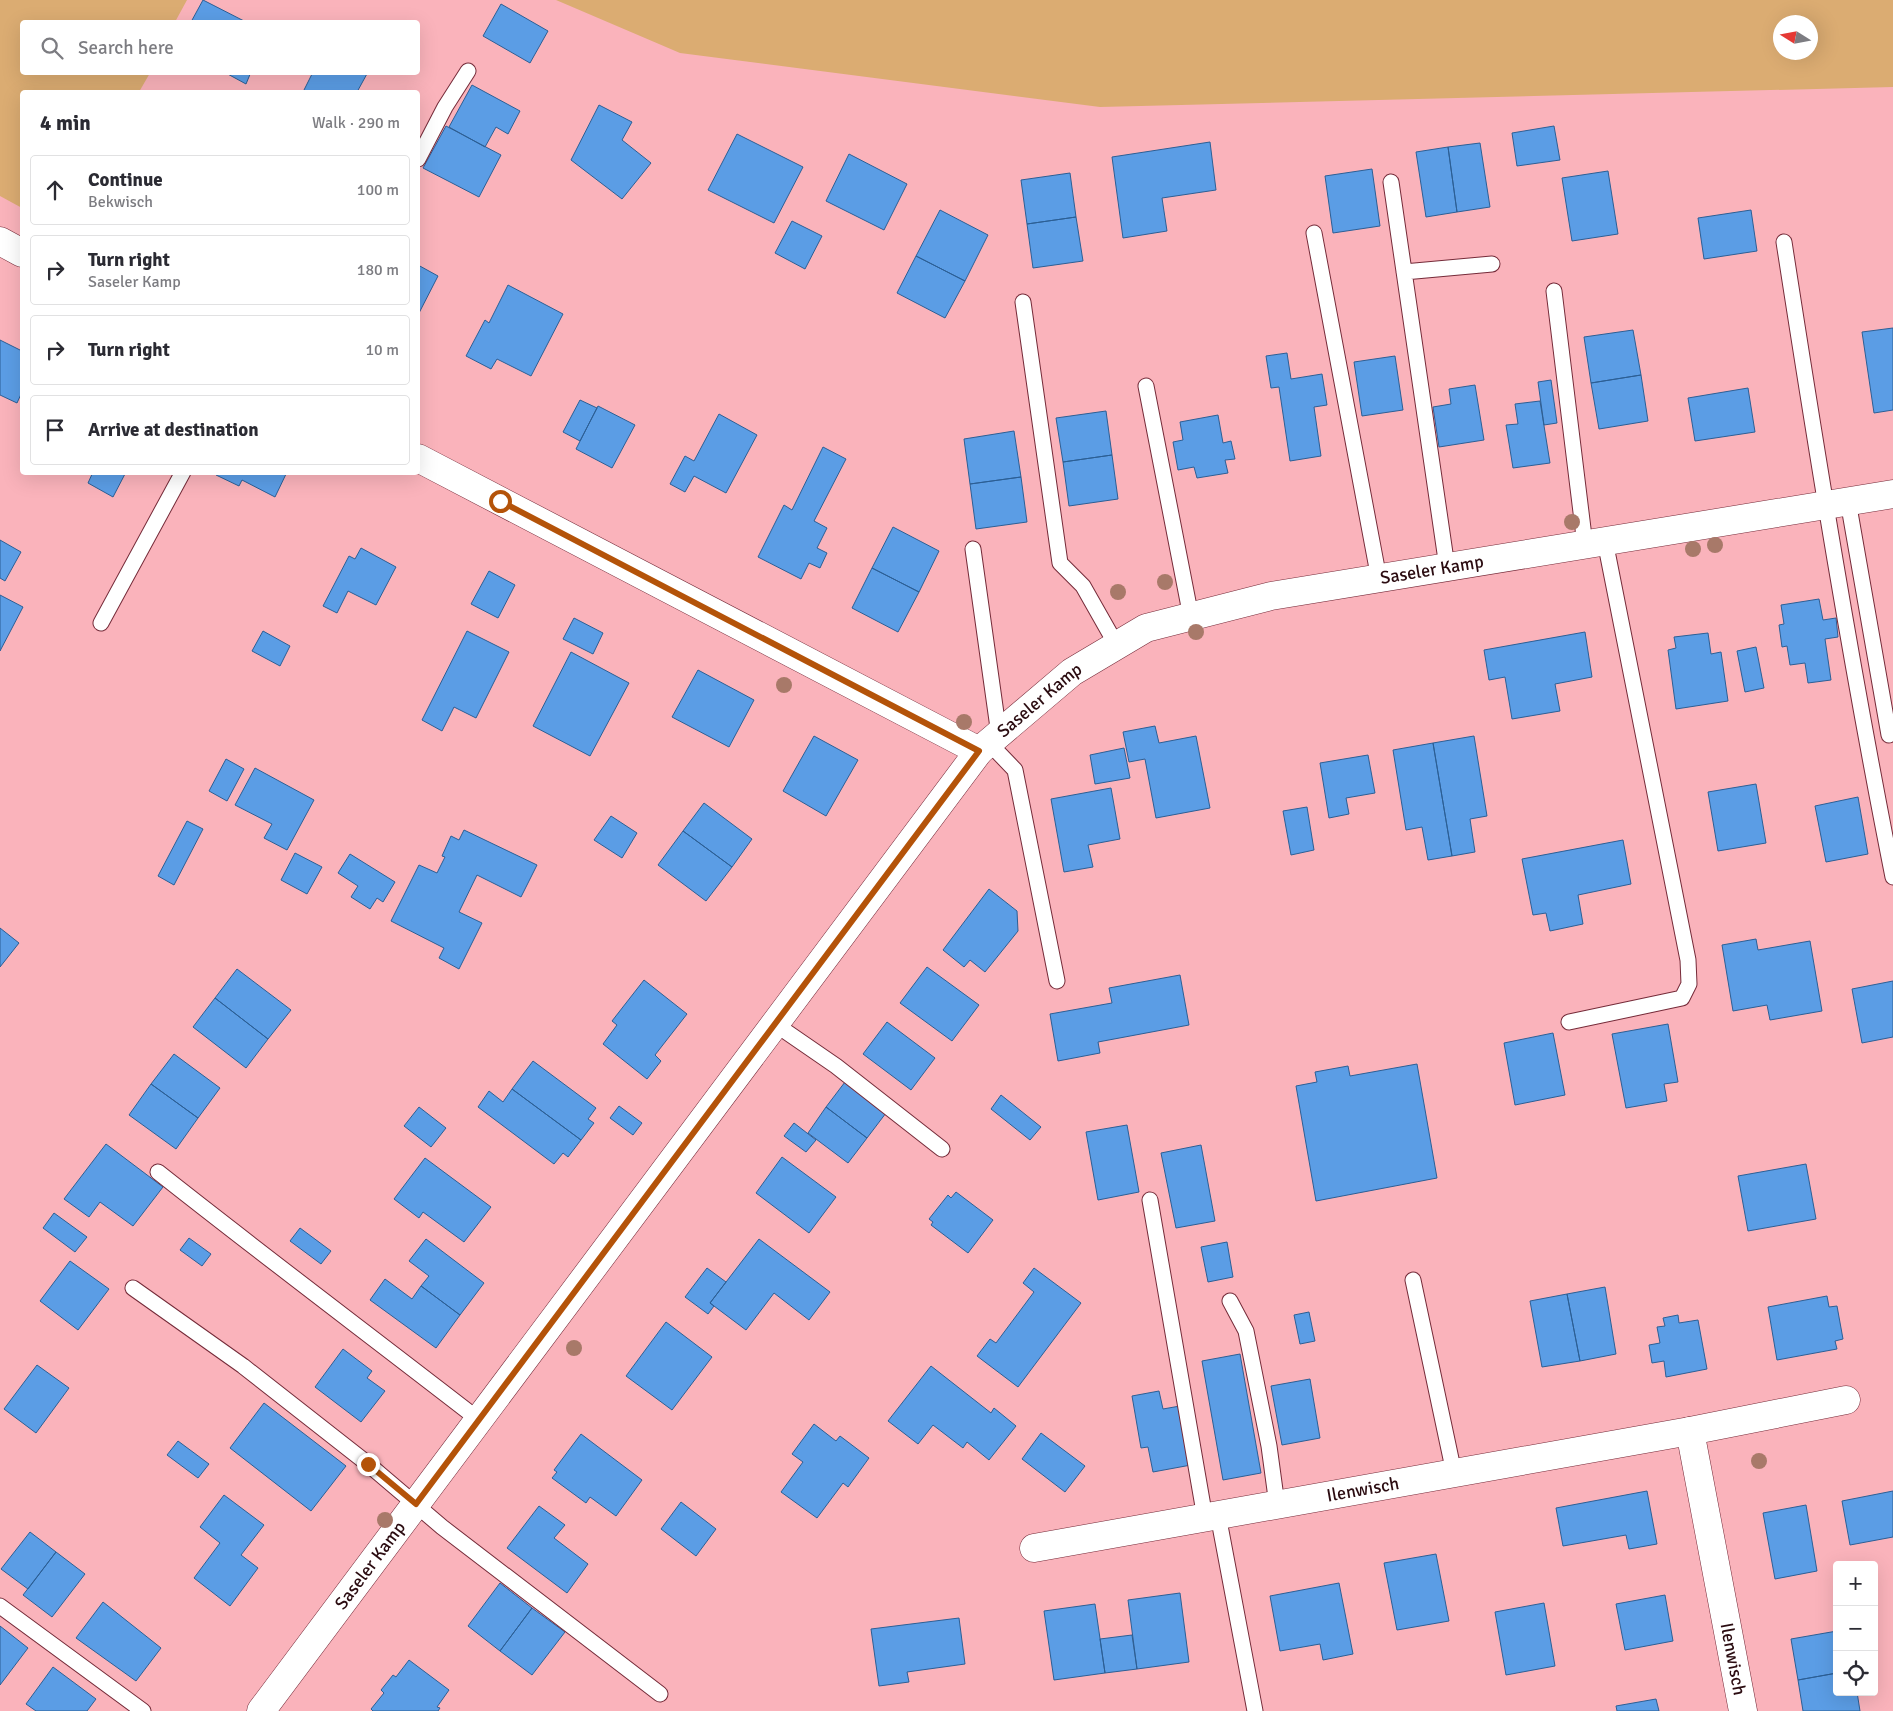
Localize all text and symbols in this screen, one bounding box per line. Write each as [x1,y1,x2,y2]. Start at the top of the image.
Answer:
north arrow [1773,15,1818,60]
search box [20,20,420,75]
icon: search [38,34,66,62]
text: Search here [78,36,174,60]
text: 4 min [40,110,91,136]
text: Walk · 290 m [312,113,400,133]
text: Continue [88,168,163,192]
icon: ahead [41,176,69,204]
text: 100 m [357,180,399,200]
text: Bekwisch [88,192,153,212]
text: Turn right [88,248,170,272]
icon: right [41,256,69,284]
text: 180 m [357,260,399,280]
text: Saseler Kamp [88,272,181,292]
icon: right [41,336,69,364]
text: Turn right [88,338,170,362]
text: 10 m [365,340,399,360]
icon: arrive [41,416,69,444]
text: Arrive at destination [88,418,259,442]
route start [489,490,512,513]
street label: Saseler Kamp [1379,550,1485,589]
street label: Saseler Kamp [992,658,1086,742]
route end [357,1453,380,1476]
street label: Ilenwisch [1325,1472,1401,1507]
street label: Saseler Kamp [330,1517,410,1614]
map controls [1833,1561,1878,1696]
button: + [1833,1561,1878,1606]
button: − [1833,1606,1878,1651]
street label: Ilenwisch [1716,1621,1751,1697]
button: locate [1833,1651,1878,1696]

